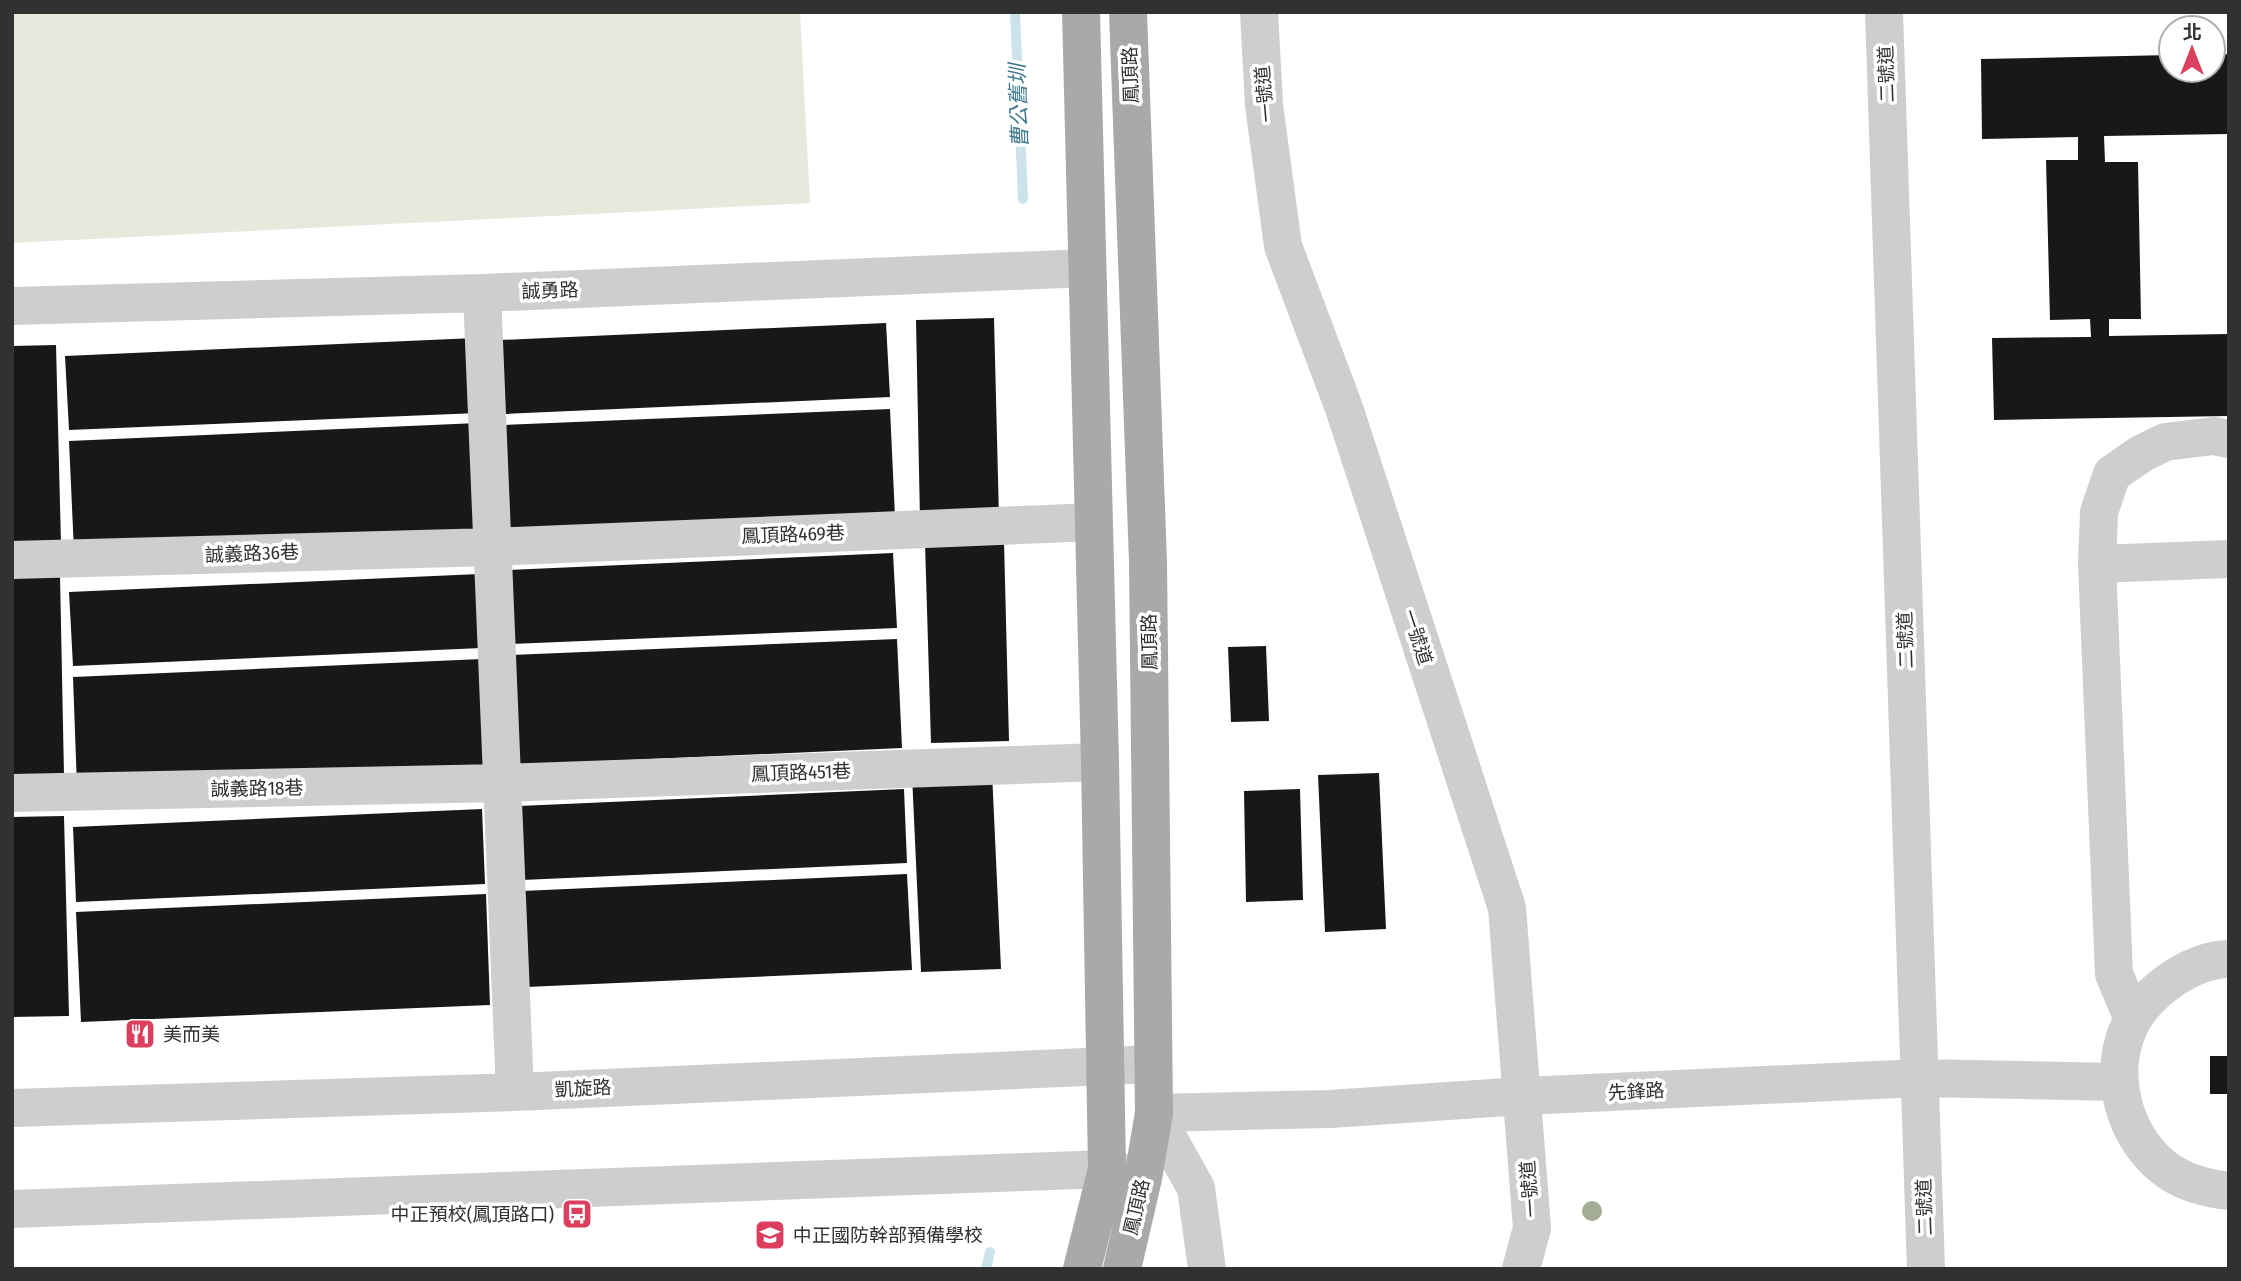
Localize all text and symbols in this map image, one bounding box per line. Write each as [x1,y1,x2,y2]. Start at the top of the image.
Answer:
north arrow [2157,14,2227,84]
text: 北 [2182,21,2202,44]
street label: 二號道 [1874,45,1899,103]
street label: 鳳頂路 [1118,46,1143,104]
water label: 曹公舊圳 [1004,61,1033,148]
street label: 一號道 [1251,65,1278,123]
street label: 誠勇路 [521,278,579,303]
street label: 鳳頂路469巷 [741,521,845,548]
street label: 誠義路36巷 [205,540,299,567]
street label: 一號道 [1398,606,1437,668]
street label: 二號道 [1893,611,1918,669]
street label: 鳳頂路 [1138,613,1161,671]
street label: 鳳頂路451巷 [751,759,851,786]
street label: 誠義路18巷 [210,776,304,801]
restaurant icon: 美而美 [123,1017,157,1051]
place label: 美而美 [163,1023,220,1046]
street label: 凱旋路 [554,1076,612,1101]
street label: 先鋒路 [1607,1079,1665,1104]
street label: 一號道 [1516,1160,1543,1218]
street label: 鳳頂路 [1119,1177,1154,1237]
street label: 二號道 [1912,1178,1937,1236]
bus stop icon: 中正預校(鳳頂路口) [560,1197,594,1231]
place label: 中正預校(鳳頂路口) [391,1203,554,1226]
school or university icon: 中正國防幹部預備學校 [753,1218,787,1252]
place label: 中正國防幹部預備學校 [793,1224,983,1247]

